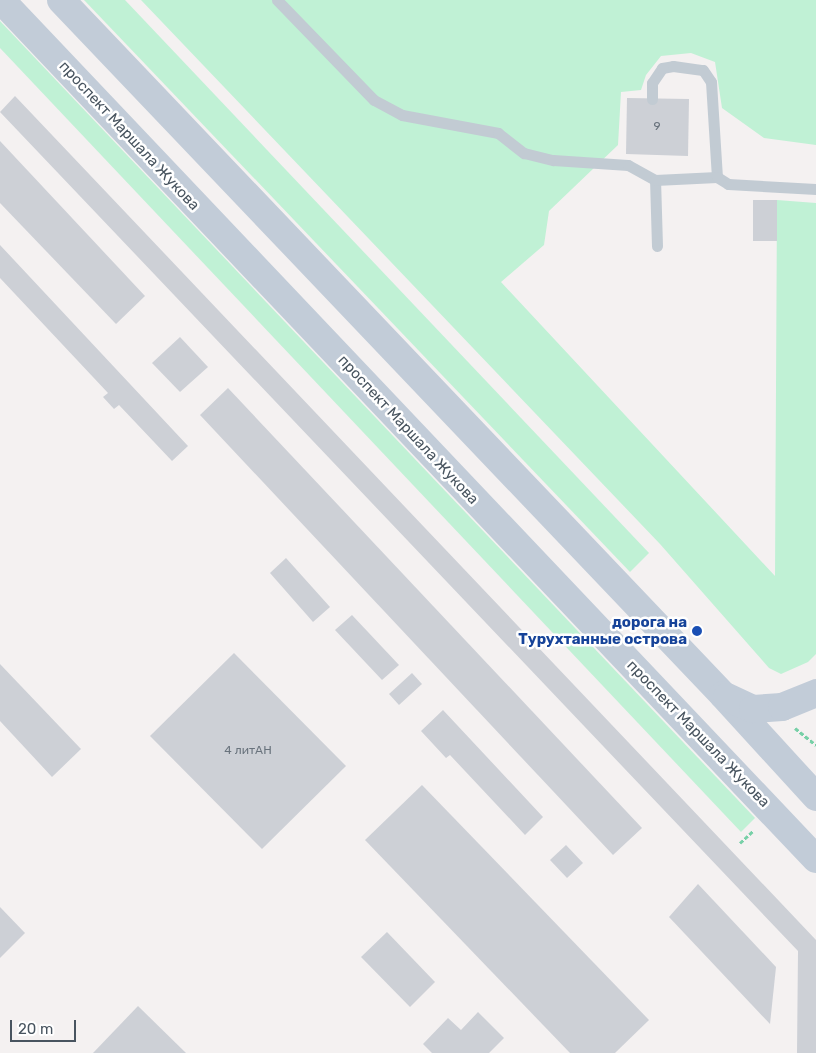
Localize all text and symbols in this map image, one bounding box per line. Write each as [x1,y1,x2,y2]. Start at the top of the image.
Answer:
street label: проспект Маршала Жукова [55,58,203,214]
house number: 9 [653,120,661,134]
street label: проспект Маршала Жукова [334,352,482,508]
place label: дорога на Турухтанные острова [518,613,687,648]
marker: дорога на Турухтанные острова [691,625,703,637]
street label: проспект Маршала Жукова [623,657,773,811]
house number: 4 литАН [224,744,272,758]
scale bar [12,1010,79,1042]
text: 20 m [18,1020,53,1038]

